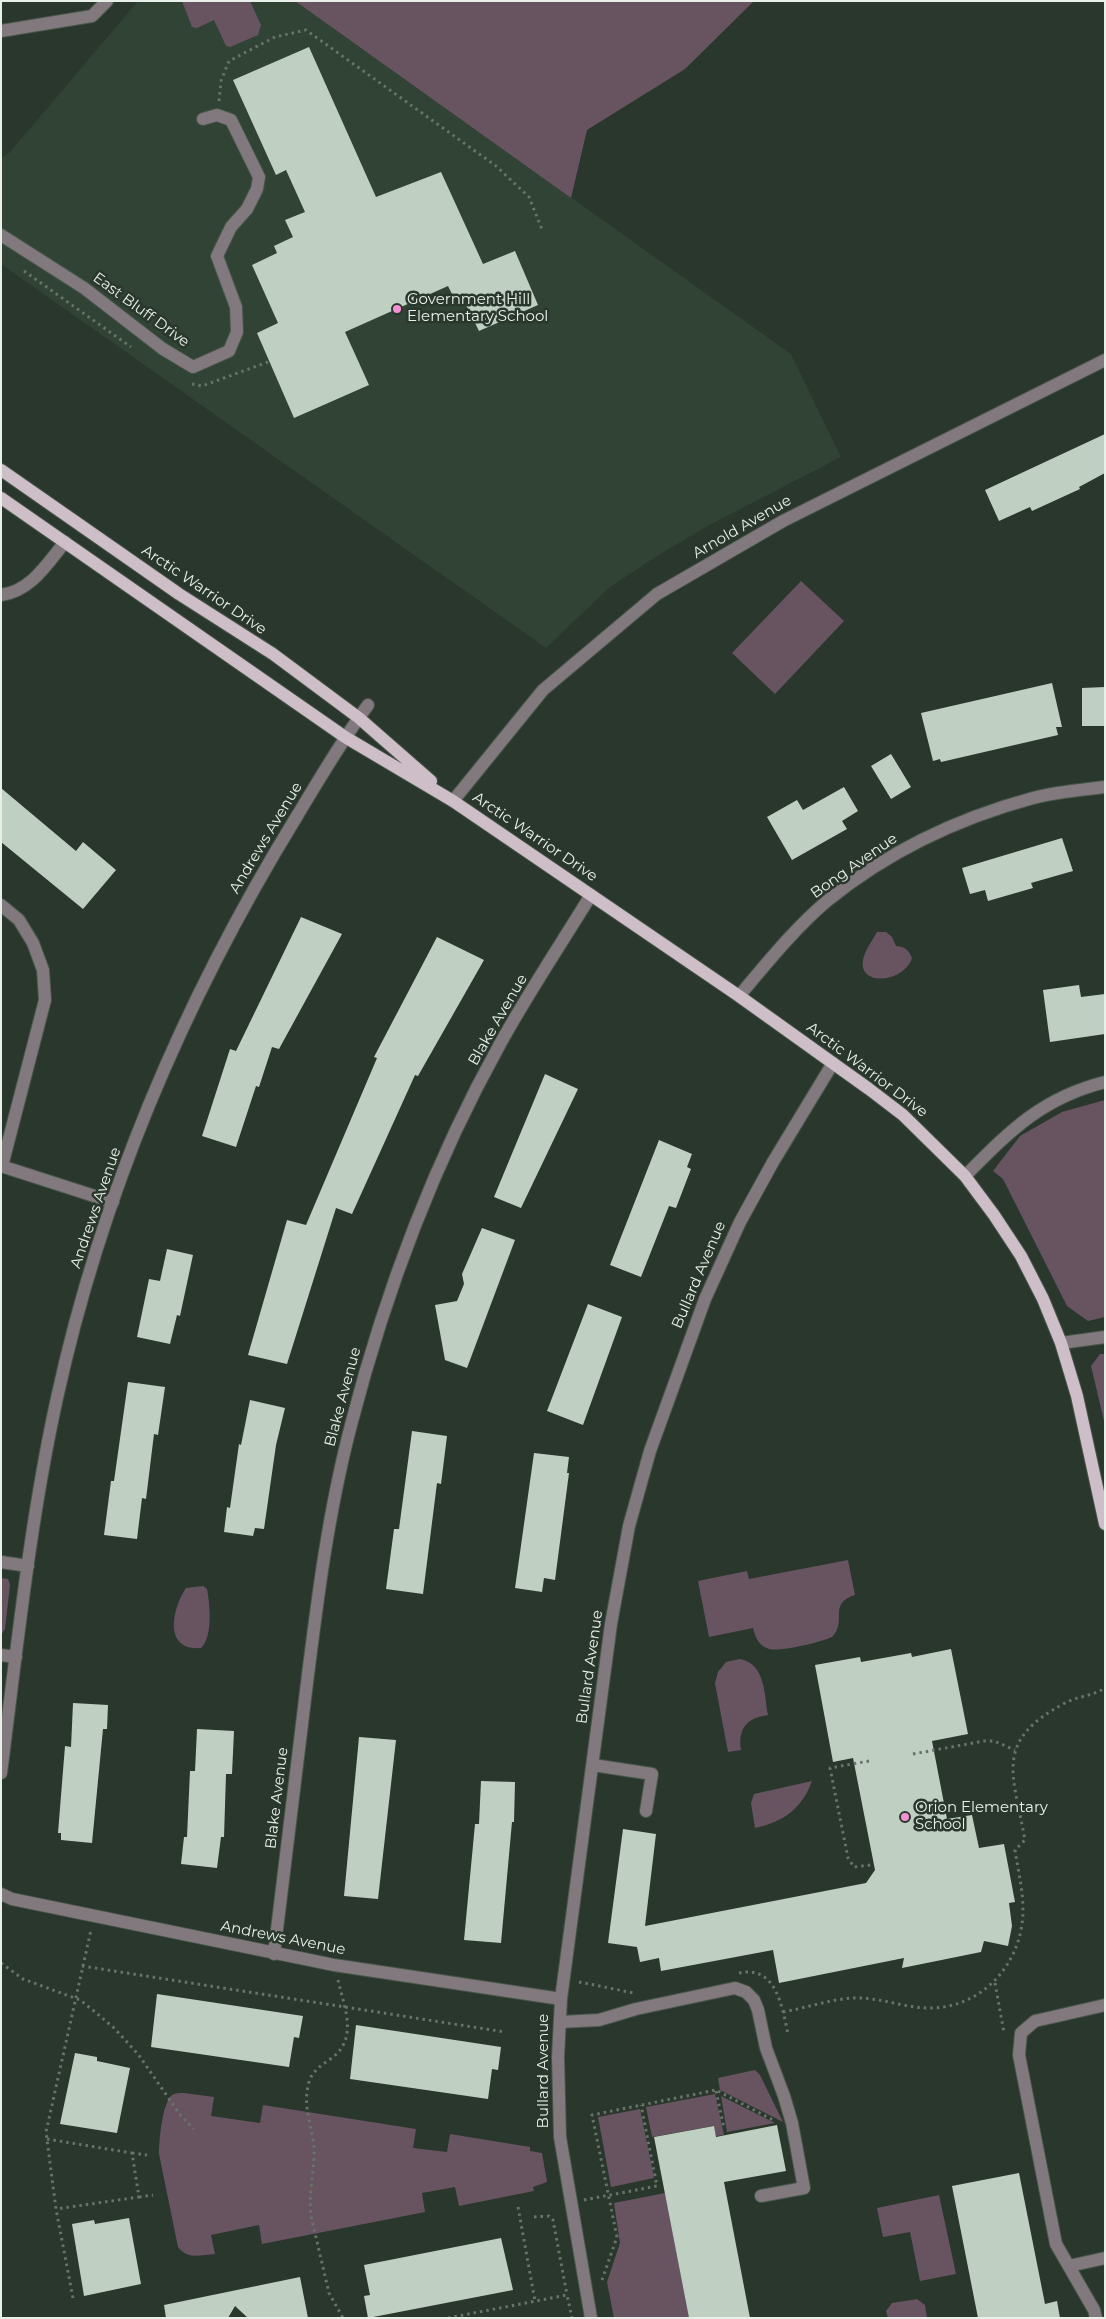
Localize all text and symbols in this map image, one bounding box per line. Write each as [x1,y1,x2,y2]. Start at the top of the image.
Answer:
street label: East Bluff Drive [89,269,193,351]
place label: Government Hill Elementary School [407,291,548,326]
marker: Government Hill Elementary School [391,303,403,315]
street label: Arnold Avenue [689,491,795,563]
street label: Arctic Warrior Drive [138,542,270,638]
street label: Andrews Avenue [226,779,306,897]
street label: Arctic Warrior Drive [469,789,601,885]
street label: Bong Avenue [807,829,901,903]
street label: Blake Avenue [465,971,531,1069]
street label: Arctic Warrior Drive [803,1019,931,1121]
street label: Andrews Avenue [67,1145,125,1271]
street label: Bullard Avenue [668,1219,730,1331]
street label: Blake Avenue [321,1345,365,1449]
street label: Bullard Avenue [573,1609,607,1725]
street label: Blake Avenue [262,1746,292,1850]
place label: Orion Elementary School [915,1799,1048,1834]
marker: Orion Elementary School [899,1811,911,1823]
street label: Andrews Avenue [219,1917,347,1959]
street label: Bullard Avenue [535,2014,553,2128]

